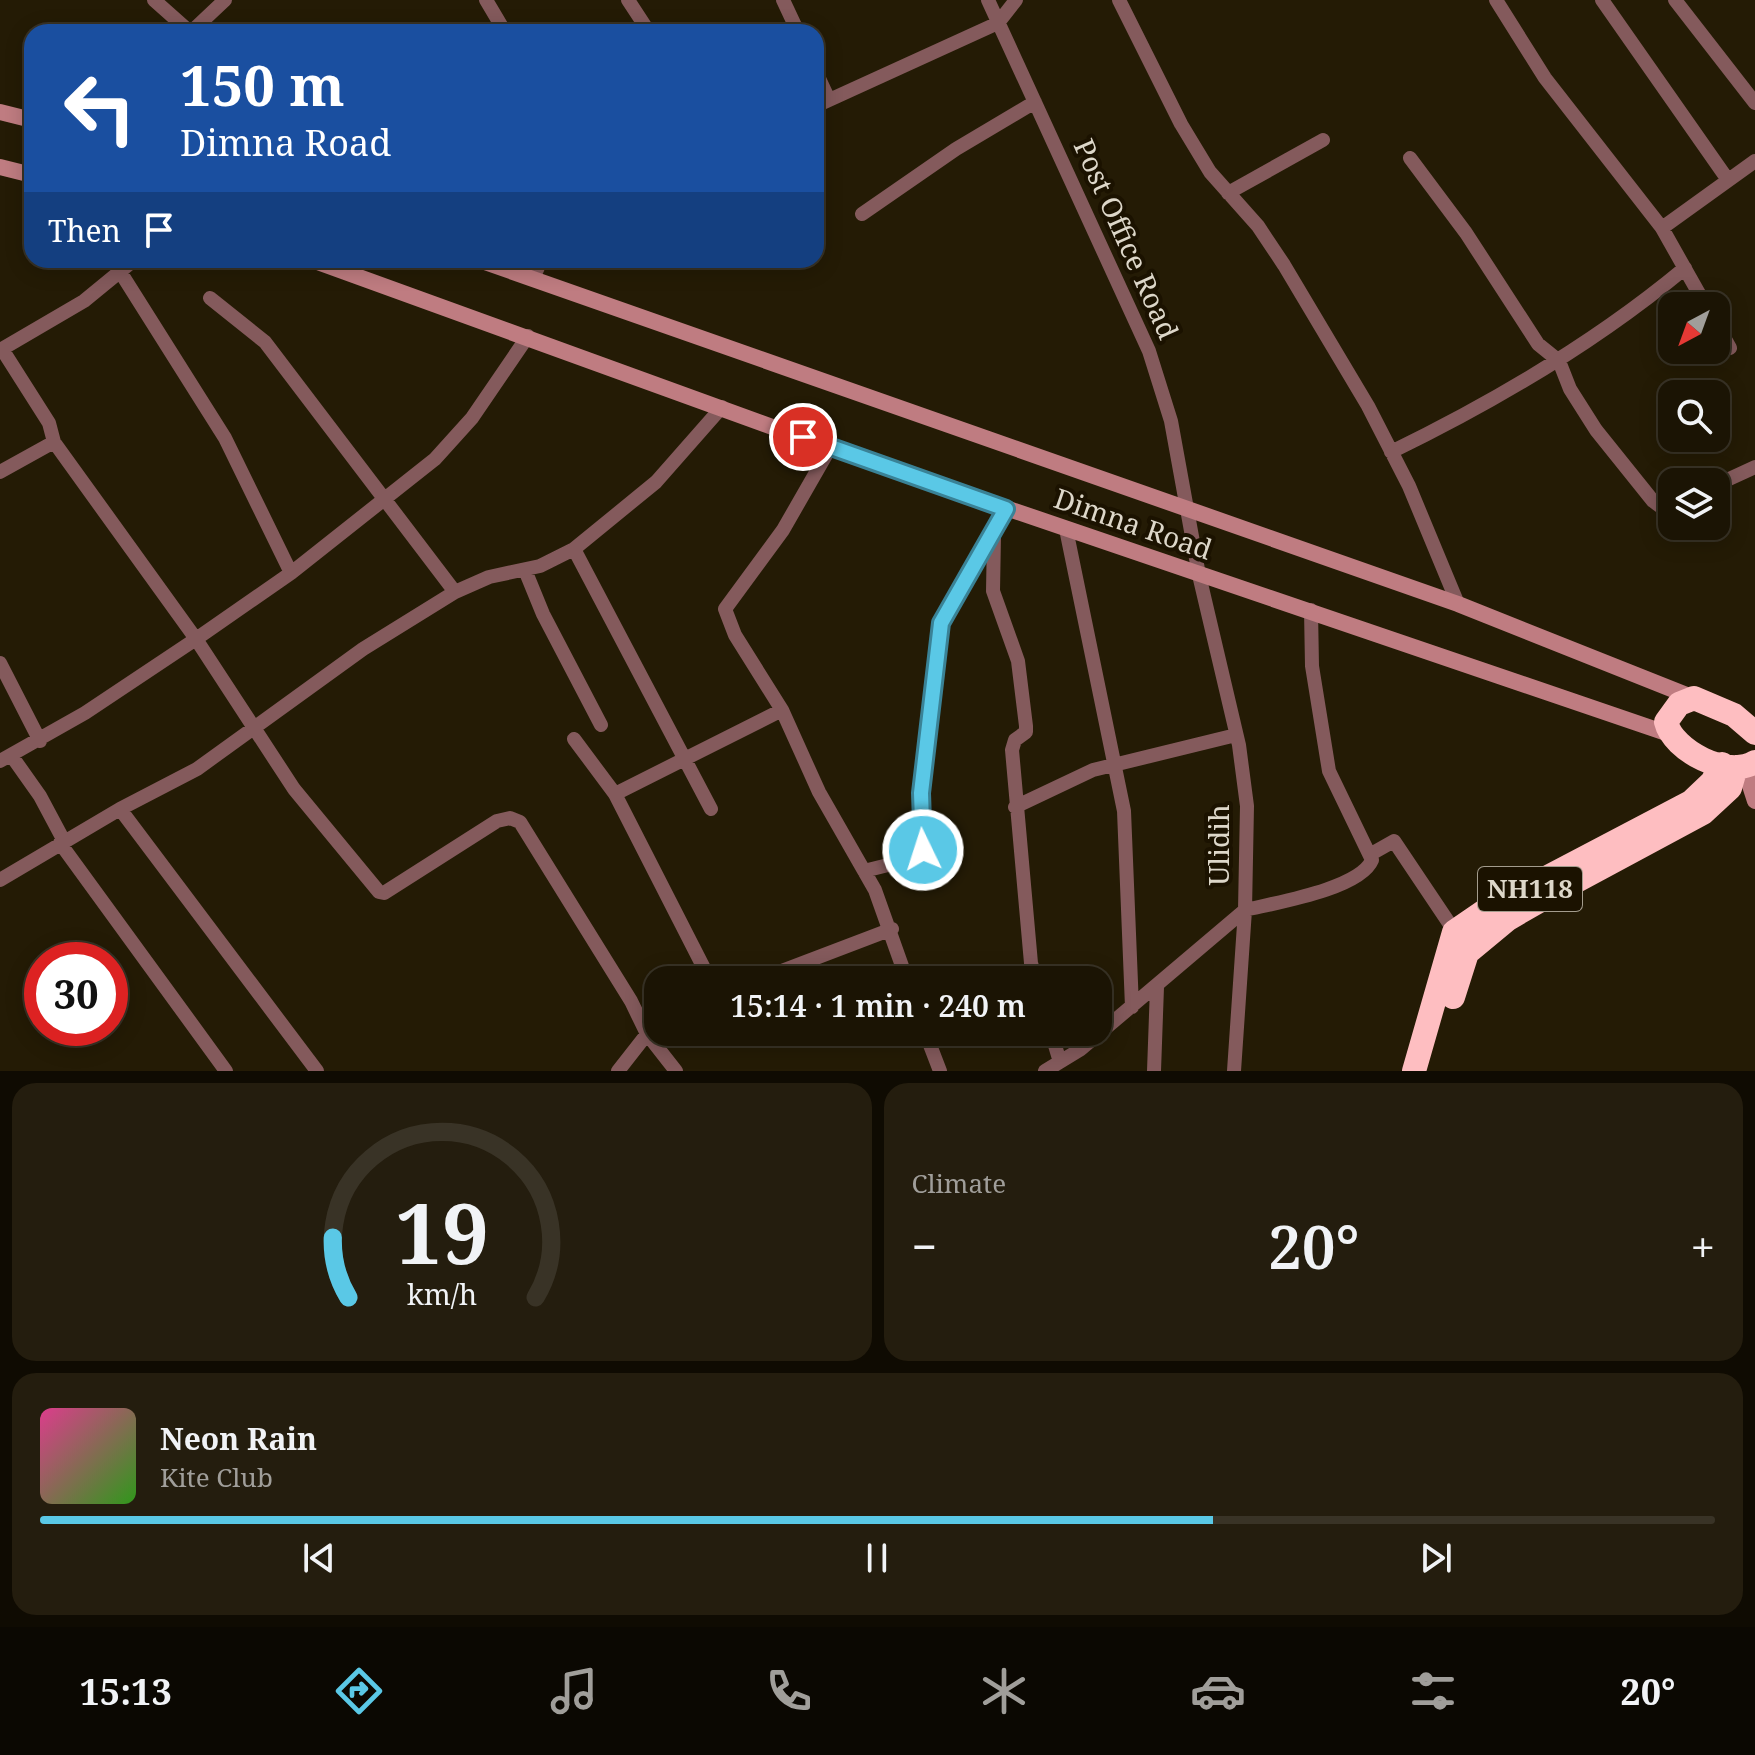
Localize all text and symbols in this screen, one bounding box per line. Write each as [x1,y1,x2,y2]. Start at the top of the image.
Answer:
text: 150 m [180,46,345,122]
icon: left [48,56,152,160]
text: Dimna Road [180,118,391,167]
street label: Post Office Road [1066,133,1188,345]
icon: arrive [137,208,181,252]
text: Then [48,210,121,251]
north arrow [1658,292,1730,364]
map controls [1658,292,1730,540]
button: search [1658,380,1730,452]
pin [769,403,837,471]
icon: arrive [781,415,825,459]
button: layers [1658,468,1730,540]
street label: Dimna Road [1049,478,1217,568]
street label: Ulidih [1199,804,1237,886]
position arrow [881,808,965,892]
road number: NH118 [1478,867,1582,911]
speed limit sign: 30 [24,942,128,1046]
text: 15:14 · 1 min · 240 m [730,985,1026,1026]
text: Climate [912,1165,1006,1201]
text: 19 [395,1175,489,1288]
text: 20° [1268,1205,1359,1287]
text: − [912,1216,937,1276]
text: + [1690,1216,1715,1276]
text: km/h [407,1274,477,1313]
text: Neon Rain [160,1418,317,1459]
text: Kite Club [160,1459,273,1495]
icon: previous [297,1536,341,1580]
icon: pause [855,1536,899,1580]
icon: next [1414,1536,1458,1580]
icon: directions [331,1663,387,1719]
icon: music [546,1663,602,1719]
icon: phone [761,1663,817,1719]
icon: climate [976,1663,1032,1719]
icon: car [1190,1663,1246,1719]
icon: filters [1405,1663,1461,1719]
text: 15:13 [79,1667,172,1716]
text: 20° [1620,1667,1675,1716]

